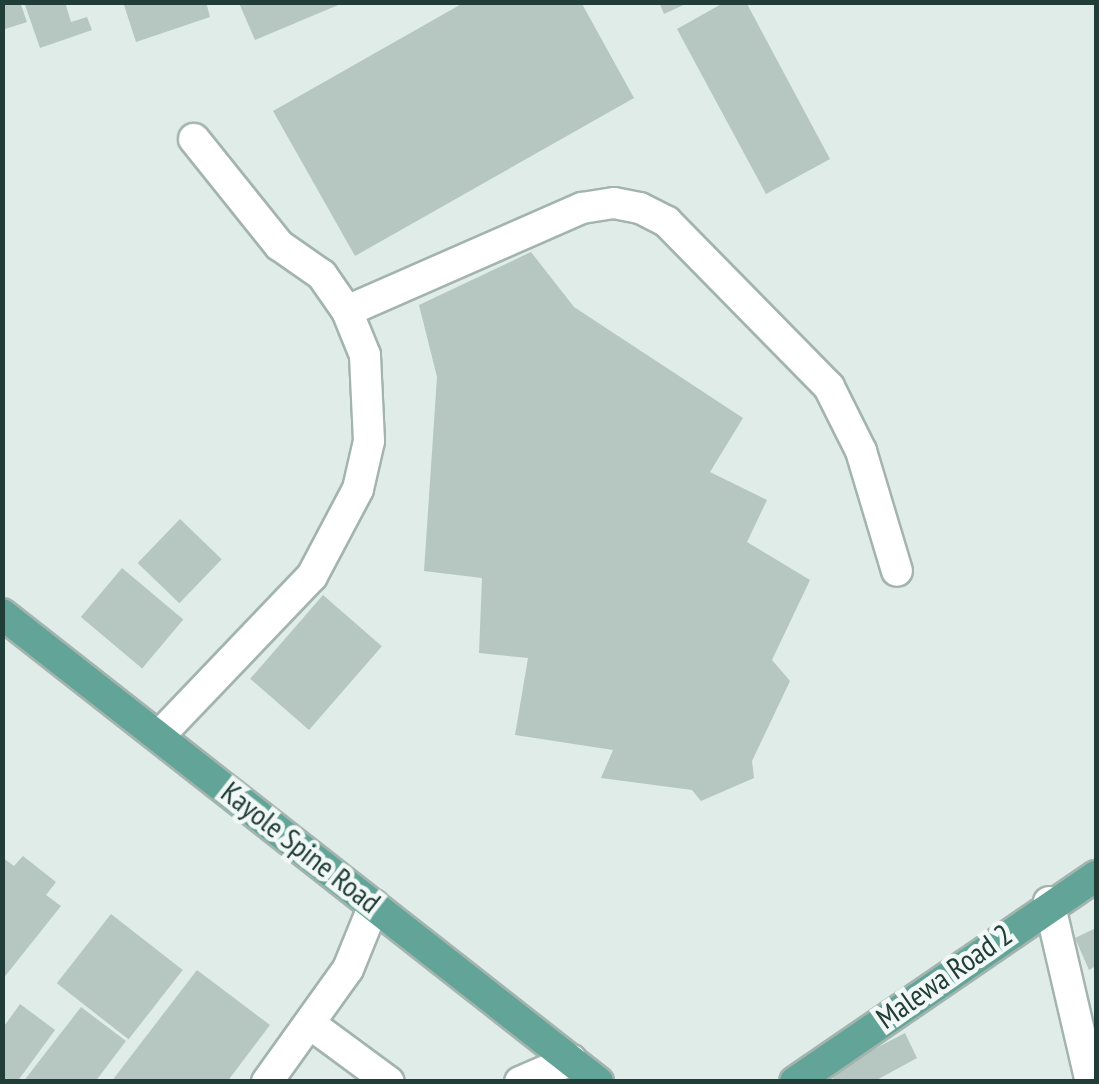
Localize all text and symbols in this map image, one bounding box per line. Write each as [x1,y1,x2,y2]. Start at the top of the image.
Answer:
street label: Kayole Spine Road [214,774,388,920]
street label: Malewa Road 2 [869,916,1019,1036]

